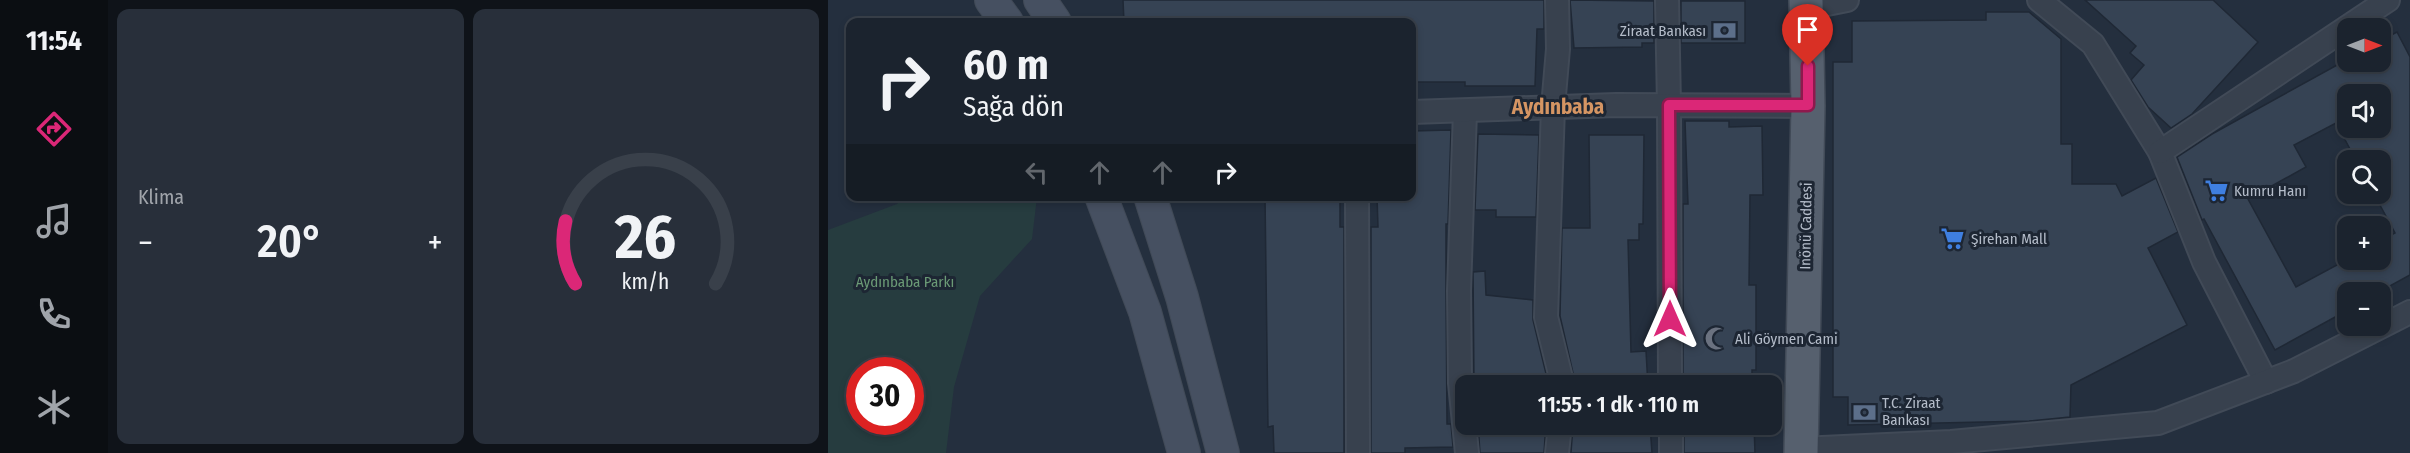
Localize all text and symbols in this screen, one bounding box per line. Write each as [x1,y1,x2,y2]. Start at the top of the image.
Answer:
pin [1782,4,1833,66]
icon: arrive [1791,13,1824,46]
bank icon: Ziraat Bankası [1711,18,1737,44]
north arrow [2337,18,2391,72]
map controls [2337,18,2391,336]
place label: Ziraat Bankası [1620,22,1706,40]
text: 11:54 [26,25,82,57]
text: 60 m [963,40,1049,90]
icon: right [864,42,942,120]
button: sound [2337,84,2391,138]
text: Sağa dön [963,91,1064,123]
district label: Aydınbaba [1511,94,1604,120]
icon: directions [33,108,75,150]
button: search [2337,150,2391,204]
icon: left [1020,156,1053,189]
icon: ahead [1083,156,1116,189]
icon: ahead [1146,156,1179,189]
icon: right [1209,156,1242,189]
supermarket icon: Kumru Hanı [2203,178,2229,204]
street label: Inönü Caddesi [1796,182,1816,270]
place label: Kumru Hanı [2234,182,2306,200]
text: Klima [138,185,184,209]
icon: music [33,200,75,242]
text: 26 [614,200,677,275]
text: 20° [257,215,323,269]
button: + [2337,216,2391,270]
text: − [138,223,153,263]
text: + [427,223,443,263]
supermarket icon: Şirehan Mall [1940,226,1966,252]
place label: Şirehan Mall [1971,230,2047,248]
text: km/h [622,269,670,295]
park label: Aydınbaba Parkı [856,273,954,291]
button: − [2337,282,2391,336]
position arrow [1638,287,1702,351]
icon: phone [33,293,75,335]
mosque icon: Ali Göymen Cami [1704,326,1730,352]
place label: Ali Göymen Cami [1735,330,1838,348]
speed limit sign: 30 [846,357,924,435]
icon: climate [33,386,75,428]
text: 11:55 · 1 dk · 110 m [1538,391,1699,418]
place label: T.C. Ziraat Bankası [1882,394,1941,429]
bank icon: T.C. Ziraat Bankası [1851,399,1877,425]

